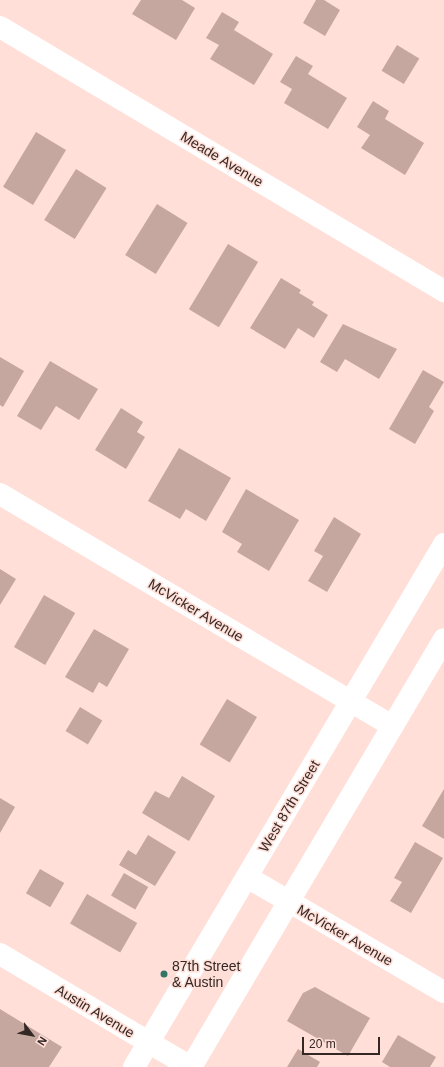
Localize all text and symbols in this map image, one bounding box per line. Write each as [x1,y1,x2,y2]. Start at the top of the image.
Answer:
street label: Meade Avenue [177,128,267,190]
street label: McVicker Avenue [145,575,247,645]
street label: West 87th Street [255,757,323,855]
street label: McVicker Avenue [294,901,396,969]
place label: 87th Street & Austin [172,958,240,990]
marker: 87th Street & Austin [159,969,169,979]
street label: Austin Avenue [52,981,138,1041]
north arrow [12,1015,52,1055]
scale bar [304,1029,382,1055]
text: N [35,1035,49,1048]
text: 20 m [309,1037,336,1051]

